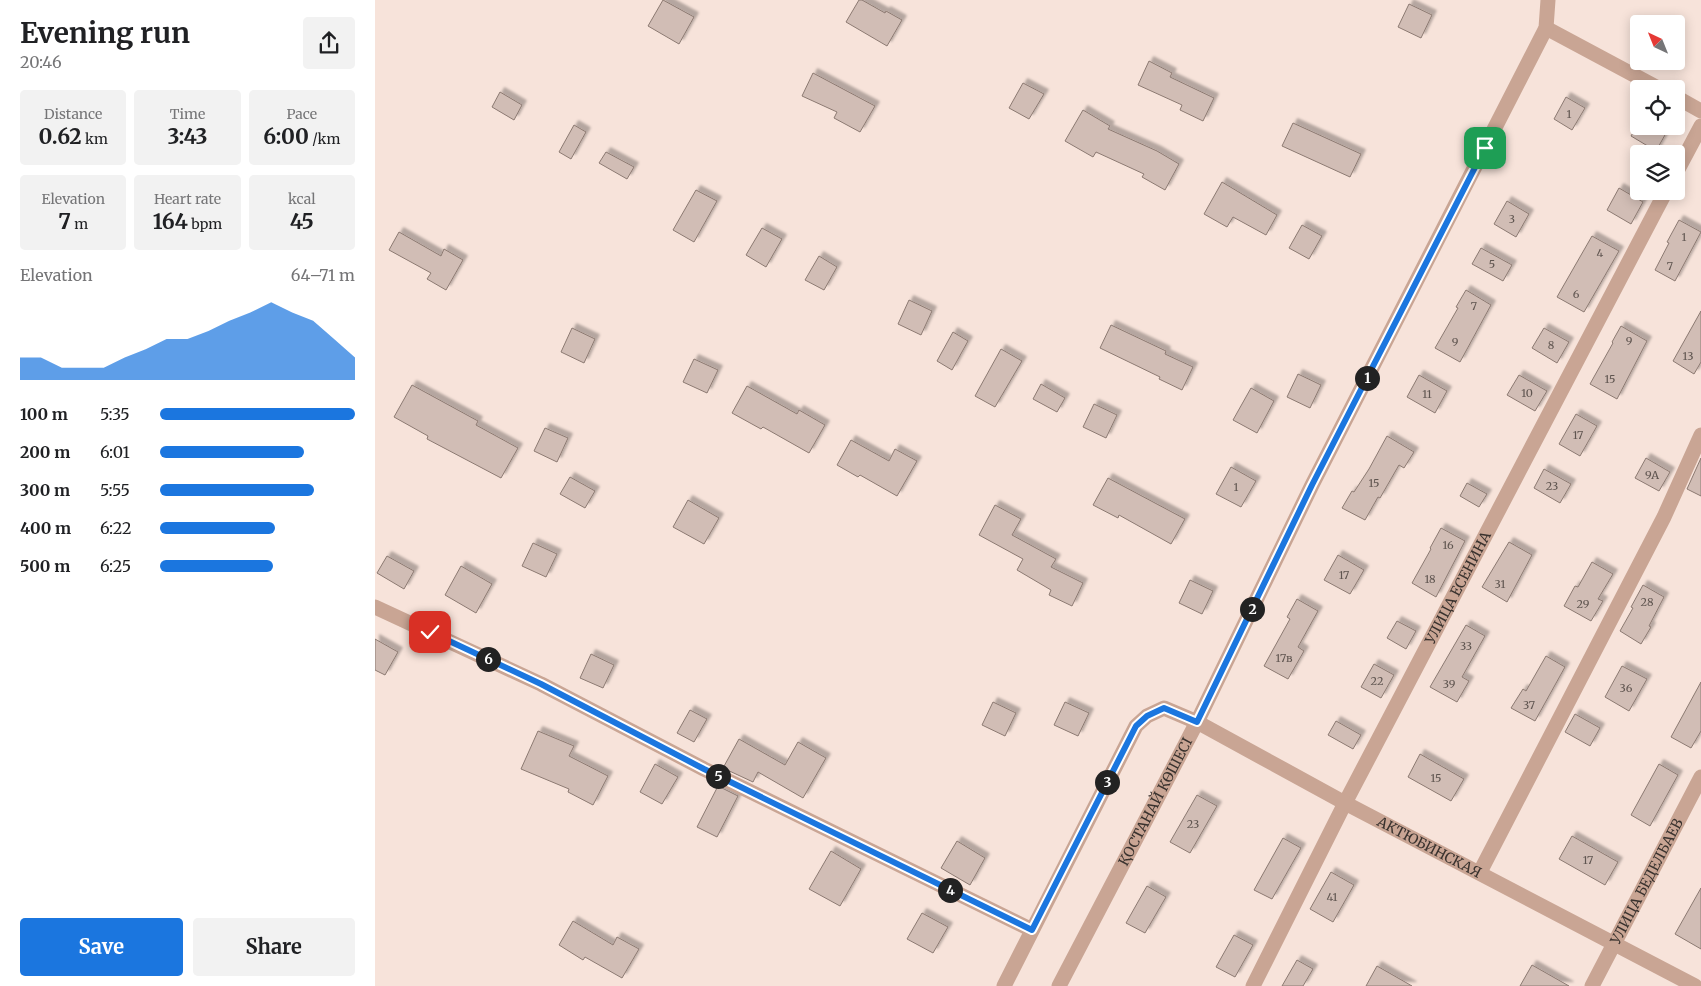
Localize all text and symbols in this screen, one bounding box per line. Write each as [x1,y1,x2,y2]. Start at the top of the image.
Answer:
text: Evening run [20,15,190,51]
north arrow [1630,15,1685,70]
map controls [1630,15,1685,200]
button: share [303,17,355,69]
text: 20:46 [20,52,62,72]
button: locate [1630,80,1685,135]
text: Distance [44,105,102,123]
text: Time [170,105,205,123]
text: Pace [287,105,317,123]
house number: 1 [1567,107,1572,121]
text: 0.62 [39,123,82,150]
text: 3:43 [168,123,207,150]
text: 6:00 [263,123,309,150]
pin [1464,127,1506,169]
text: km [82,130,108,148]
text: /km [309,130,340,148]
icon: arrive [1471,134,1499,162]
button: layers [1630,145,1685,200]
text: Elevation [41,190,105,208]
text: Heart rate [154,190,221,208]
text: kcal [288,190,316,208]
text: 7 [58,208,71,235]
text: 164 [153,208,188,235]
text: 45 [290,208,314,235]
house number: 3 [1509,212,1515,226]
text: m [71,215,88,233]
text: bpm [188,215,222,233]
house number: 1 [1682,230,1687,244]
house number: 4 [1597,246,1604,260]
house number: 5 [1489,257,1495,271]
house number: 7 [1667,259,1673,273]
text: Elevation [20,265,93,285]
text: 64–71 m [291,265,355,285]
house number: 6 [1573,287,1580,301]
house number: 7 [1471,299,1477,313]
house number: 9 [1626,334,1633,348]
house number: 9 [1452,335,1459,349]
house number: 8 [1548,338,1555,352]
house number: 13 [1683,349,1693,363]
pin: 1 [1355,366,1379,390]
text: 1 [1364,369,1371,387]
house number: 15 [1604,372,1616,386]
house number: 10 [1521,386,1533,400]
house number: 11 [1422,387,1432,401]
text: 100 m [20,404,68,424]
text: 5:35 [100,404,130,424]
house number: 17 [1573,428,1583,442]
text: 200 m [20,442,70,462]
text: 6:01 [100,442,130,462]
house number: 9А [1645,468,1659,482]
house number: 15 [1368,476,1380,490]
house number: 23 [1546,479,1558,493]
text: 300 m [20,480,70,500]
text: 5:55 [100,480,130,500]
house number: 1 [1234,480,1239,494]
text: 400 m [20,518,71,538]
text: 6:22 [100,518,132,538]
street label: УЛИЦА ЕСЕНИНА [1421,528,1495,648]
house number: 16 [1442,538,1454,552]
text: 500 m [20,556,70,576]
text: 6:25 [100,556,131,576]
house number: 17 [1339,568,1349,582]
house number: 18 [1424,572,1436,586]
house number: 31 [1495,577,1505,591]
house number: 28 [1641,595,1654,609]
pin: 2 [1239,596,1265,622]
house number: 29 [1577,597,1590,611]
text: 2 [1248,600,1257,618]
pin [409,611,451,653]
icon: check [416,618,444,646]
house number: 33 [1460,639,1472,653]
pin: 6 [475,646,501,672]
text: 6 [484,650,493,668]
house number: 17в [1276,651,1293,665]
house number: 22 [1371,674,1383,688]
house number: 39 [1443,677,1456,691]
house number: 36 [1620,681,1633,695]
house number: 37 [1523,698,1535,712]
street label: ҚОСТАНАЙ КӨШЕСІ [1114,734,1196,869]
pin: 5 [705,764,731,788]
text: 5 [714,767,723,785]
pin: 3 [1095,770,1119,794]
house number: 15 [1430,771,1442,785]
text: 3 [1103,773,1112,791]
street label: АКТЮБИНСКАЯ [1373,812,1485,882]
street label: УЛИЦА БЕДЕЛБАЕВ [1606,815,1687,948]
house number: 23 [1187,817,1199,831]
house number: 17 [1583,853,1593,867]
pin: 4 [937,878,963,902]
text: 4 [946,881,955,899]
house number: 41 [1327,890,1337,904]
button: Save [20,918,183,976]
button: Share [193,918,355,976]

